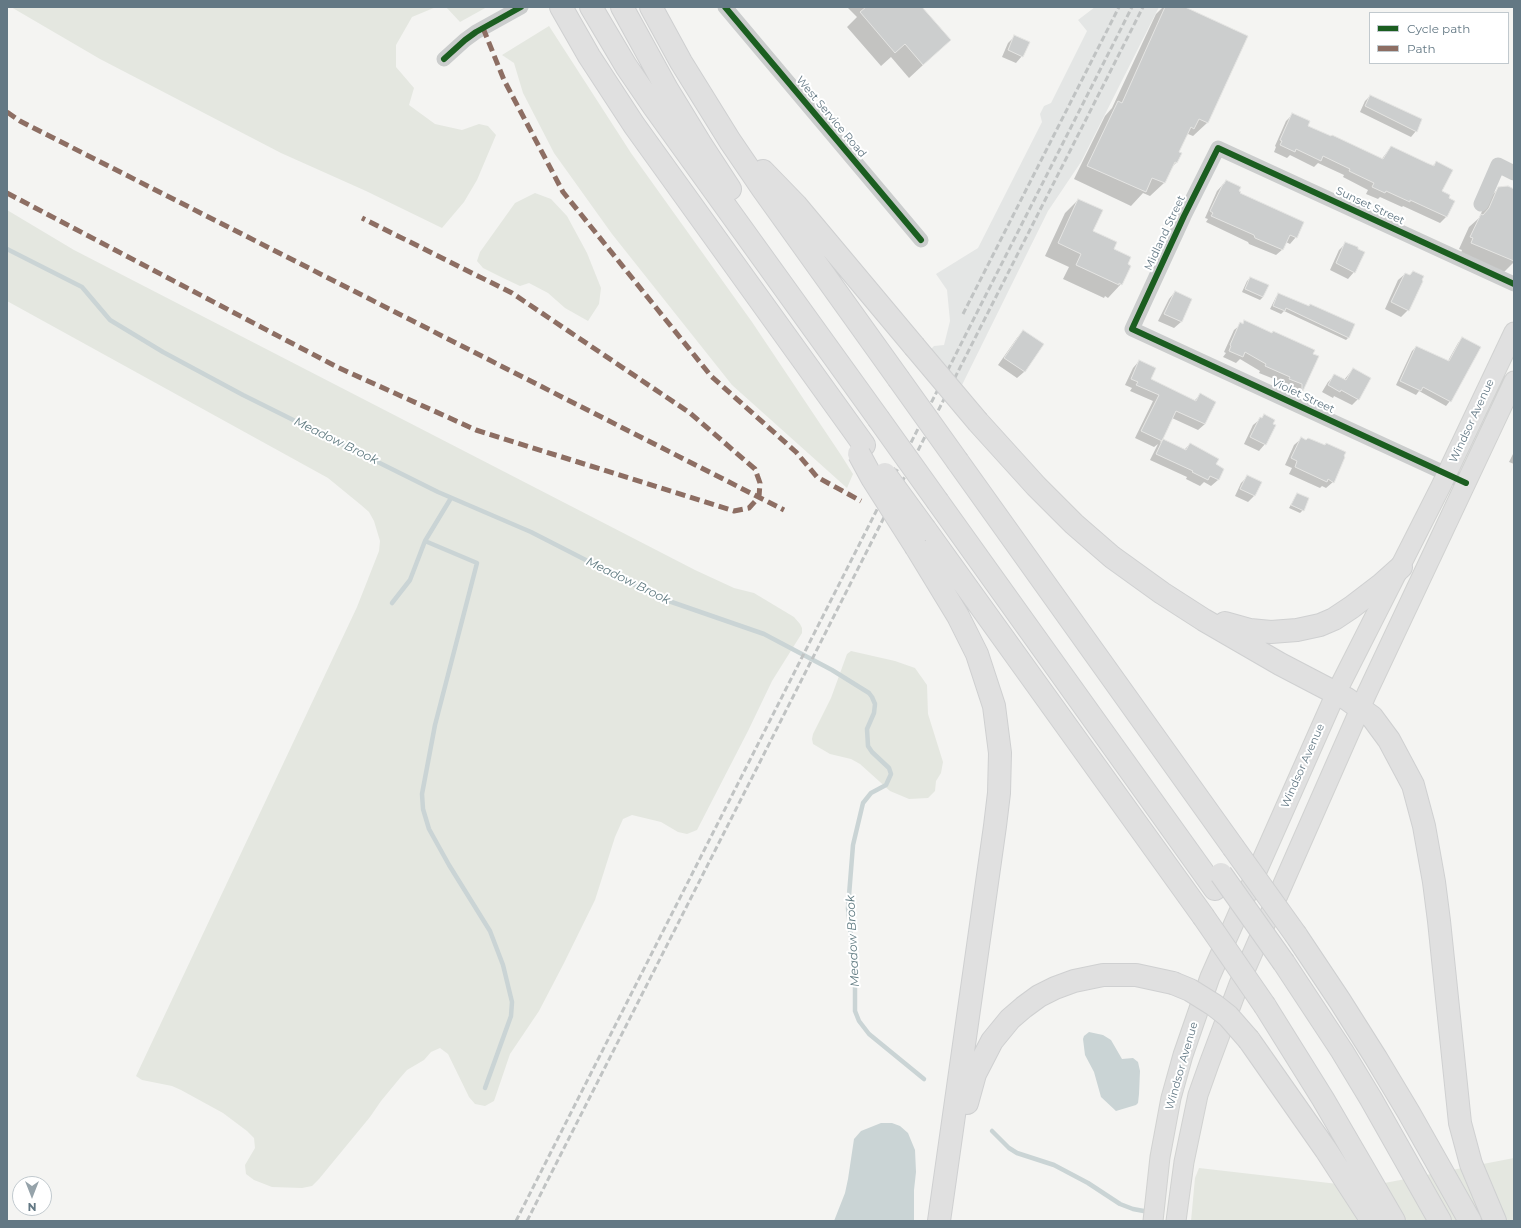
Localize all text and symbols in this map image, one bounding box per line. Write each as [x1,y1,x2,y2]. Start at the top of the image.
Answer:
legend [1369,12,1509,64]
text: Cycle path [1407,21,1470,36]
text: Path [1407,41,1436,56]
street label: West Service Road [793,74,869,160]
street label: Sunset Street [1334,184,1406,228]
street label: Midland Street [1142,193,1188,273]
street label: Violet Street [1270,376,1336,416]
street label: Windsor Avenue [1447,377,1497,465]
water label: Meadow Brook [292,414,380,468]
water label: Meadow Brook [584,554,672,608]
street label: Windsor Avenue [1278,722,1328,810]
water label: Meadow Brook [843,895,863,987]
street label: Windsor Avenue [1163,1020,1201,1112]
north arrow [12,1176,52,1216]
text: N [28,1200,36,1214]

